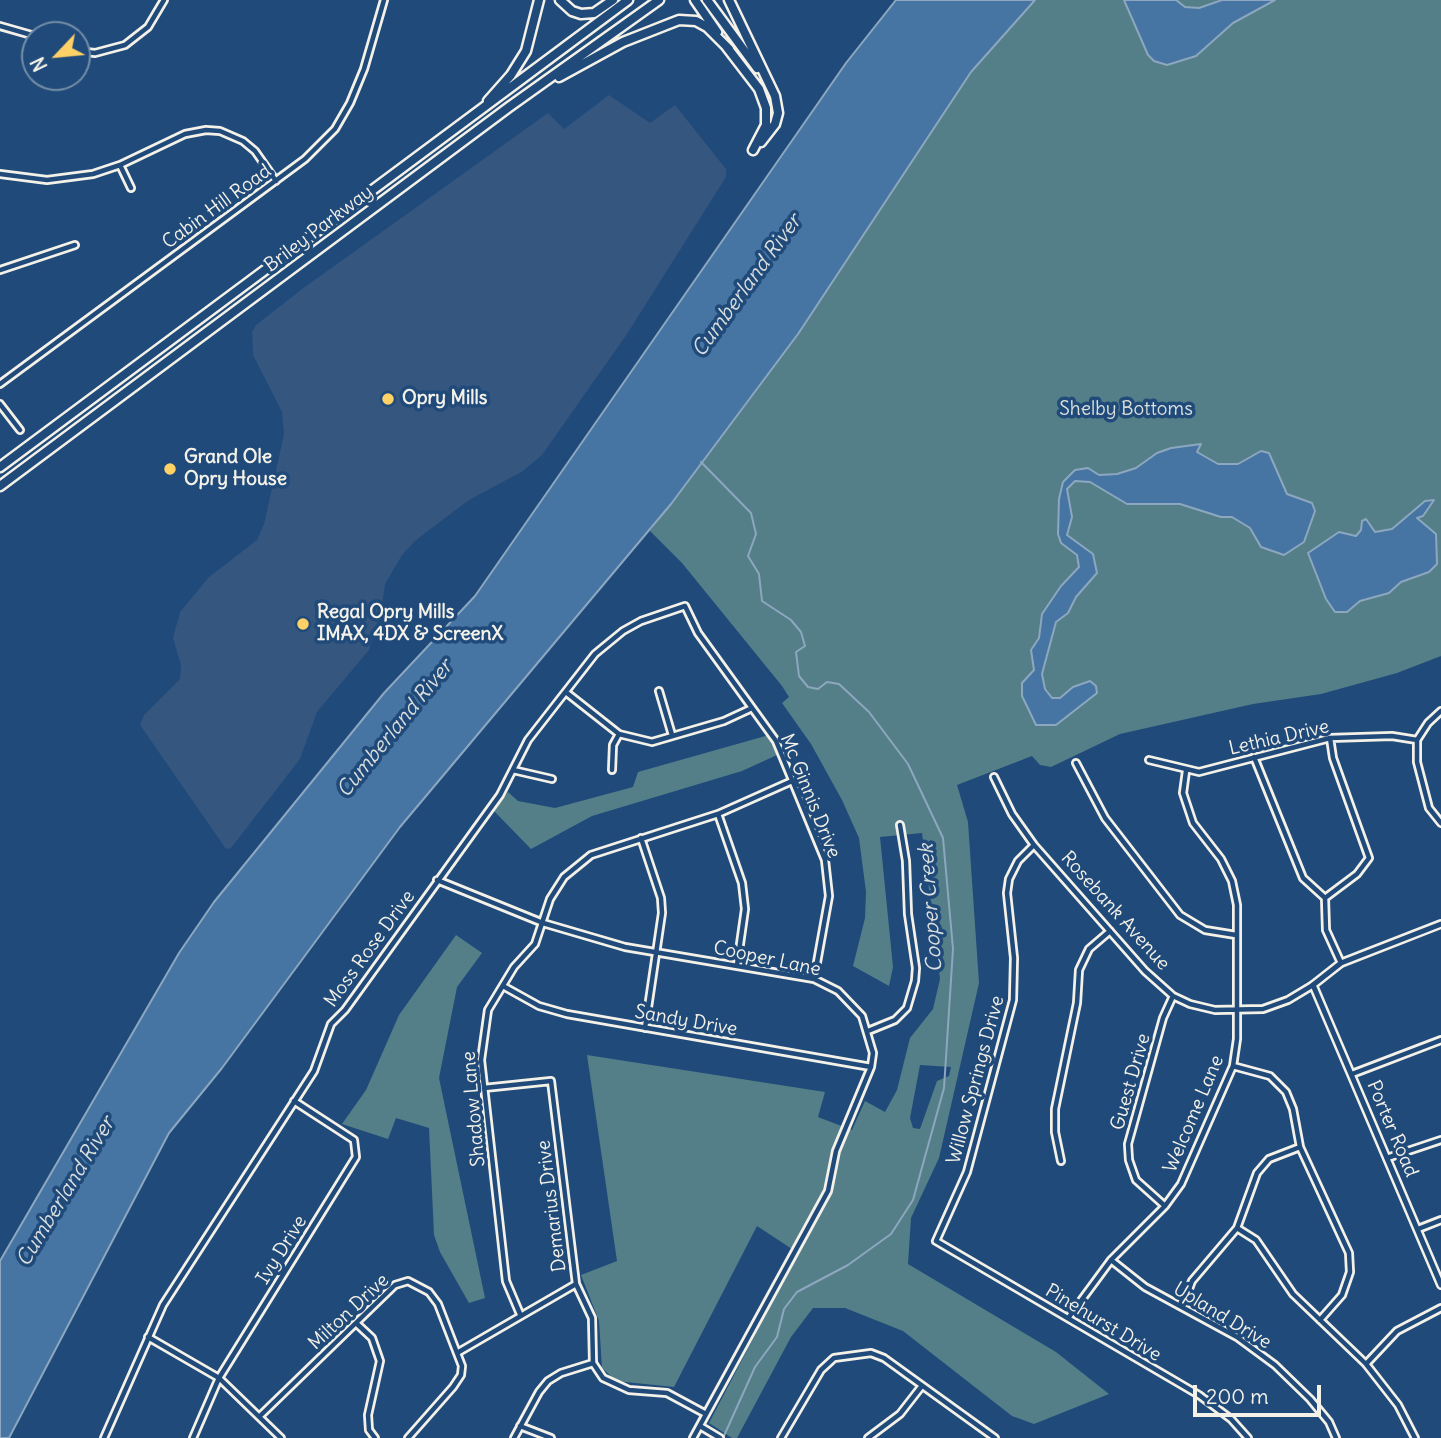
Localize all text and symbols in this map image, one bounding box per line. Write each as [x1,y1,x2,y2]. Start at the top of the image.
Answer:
north arrow [21,21,91,91]
text: N [25,53,53,76]
street label: Cabin Hill Road [158,160,276,254]
street label: Briley Parkway [260,181,378,277]
water label: Cumberland River [687,210,807,362]
place label: Opry Mills [402,388,487,410]
marker: Opry Mills [380,391,396,407]
park label: Shelby Bottoms [1059,399,1193,421]
place label: Grand Ole Opry House [184,447,287,491]
marker: Grand Ole Opry House [162,461,178,477]
place label: Regal Opry Mills IMAX, 4DX & ScreenX [317,602,503,646]
marker: Regal Opry Mills IMAX, 4DX & ScreenX [295,616,311,632]
water label: Cumberland River [332,655,458,803]
street label: Lethia Drive [1227,715,1331,761]
street label: Mc Ginnis Drive [775,731,845,861]
water label: Cooper Creek [914,843,948,973]
street label: Rosebank Avenue [1056,847,1174,975]
street label: Moss Rose Drive [320,886,420,1012]
street label: Cooper Lane [711,936,823,982]
street label: Willow Springs Drive [943,993,1009,1167]
street label: Sandy Drive [633,1001,739,1041]
street label: Guest Drive [1106,1031,1156,1133]
street label: Shadow Lane [458,1050,490,1168]
street label: Welcome Lane [1159,1052,1229,1176]
street label: Porter Road [1361,1077,1423,1181]
water label: Cumberland River [11,1113,121,1271]
street label: Demarius Drive [533,1139,571,1273]
street label: Ivy Drive [252,1211,312,1289]
street label: Milton Drive [304,1269,394,1355]
street label: Upland Drive [1169,1278,1275,1354]
street label: Pinehurst Drive [1041,1279,1165,1367]
scale bar [1196,1372,1324,1416]
text: 200 m [1206,1383,1269,1410]

